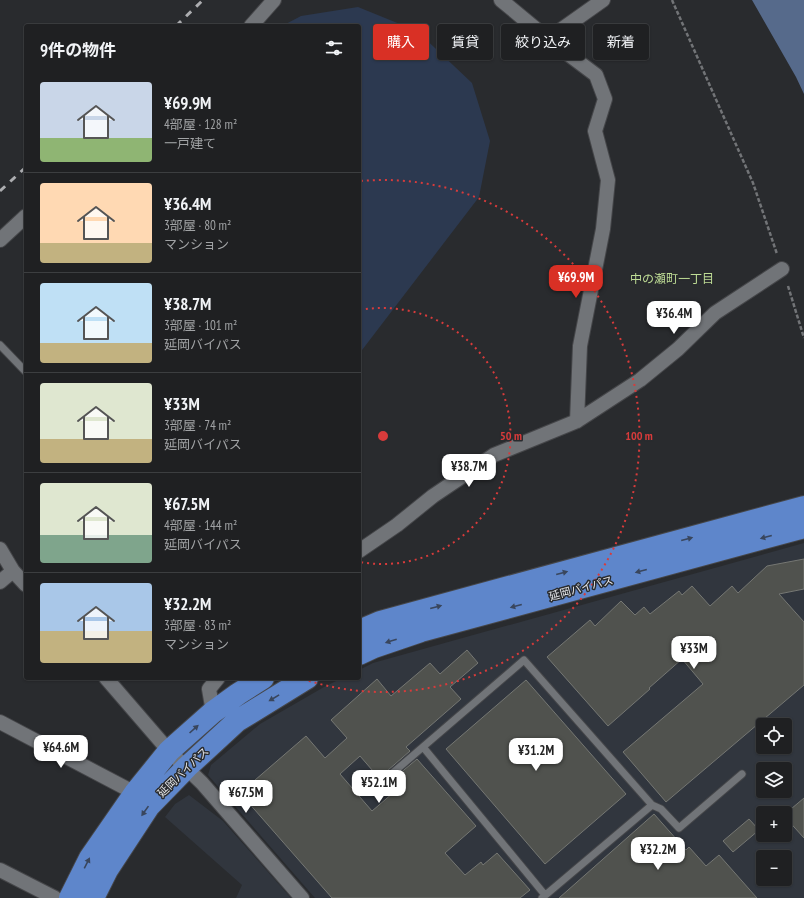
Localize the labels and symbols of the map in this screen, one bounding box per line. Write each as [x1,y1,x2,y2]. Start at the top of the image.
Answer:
pin: ¥69.9M [543,265,609,299]
district label: 中の瀬町一丁目 [630,271,714,286]
pin: ¥36.4M [641,301,707,335]
text: 50 m [500,428,522,443]
text: 100 m [625,428,653,443]
centre of rings [376,429,390,443]
pin: ¥38.7M [436,454,502,488]
one-way arrow [760,534,772,540]
one-way arrow [681,536,693,542]
one-way arrow [635,569,647,575]
one-way arrow [556,570,568,576]
street label: 延岡バイパス [547,573,615,603]
one-way arrow [509,603,522,609]
one-way arrow [431,604,443,610]
pin: ¥33M [670,636,718,670]
one-way arrow [384,639,396,645]
one-way arrow [268,695,280,702]
one-way arrow [189,725,199,734]
pin: ¥64.6M [28,735,94,769]
pin: ¥31.2M [503,738,569,772]
street label: 延岡バイパス [154,744,212,800]
pin: ¥52.1M [346,770,412,804]
pin: ¥67.5M [213,780,279,814]
one-way arrow [141,806,149,817]
pin: ¥32.2M [625,837,691,871]
one-way arrow [84,857,91,869]

